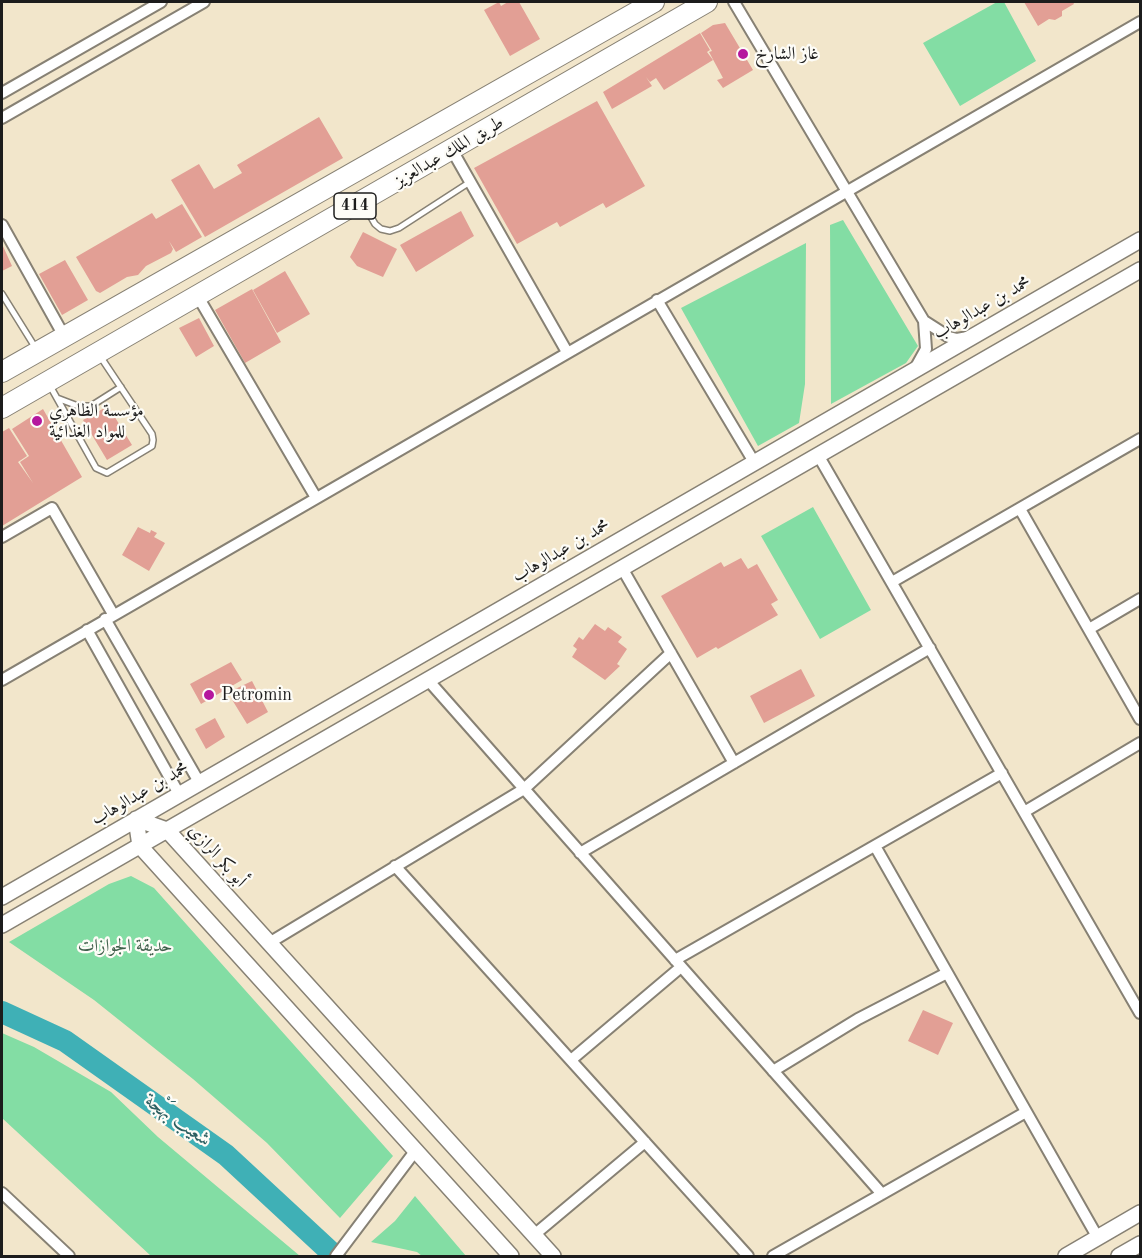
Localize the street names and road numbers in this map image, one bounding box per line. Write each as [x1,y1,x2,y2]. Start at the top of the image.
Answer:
street label: طريق الملك عبدالعزيز [390,112,508,192]
road number: 414 [334,193,376,219]
street label: محمد بن عبدالوهاب [929,271,1035,345]
street label: محمد بن عبدالوهاب [508,514,614,588]
street label: محمد بن عبدالوهاب [87,757,193,831]
street label: أبو بكر الرازي [183,820,251,892]

